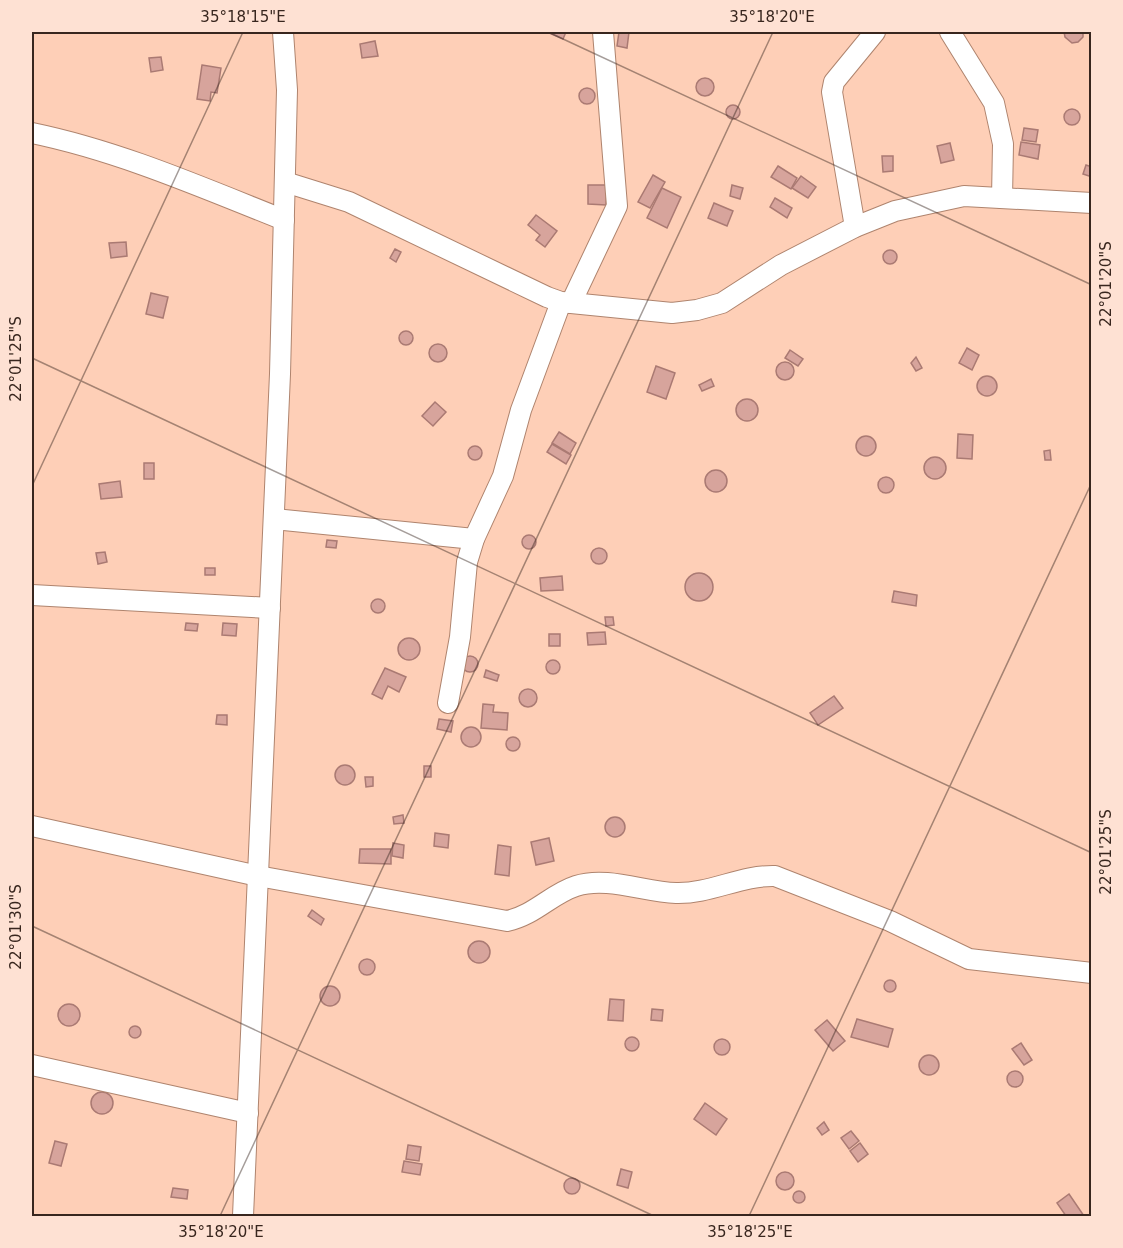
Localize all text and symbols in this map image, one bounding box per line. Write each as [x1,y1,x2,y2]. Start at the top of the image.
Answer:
text: 35°18'15"E [200,8,286,26]
text: 35°18'20"E [729,8,815,26]
text: 22°01'20"S [1097,241,1115,327]
text: 22°01'25"S [7,316,25,402]
text: 22°01'25"S [1097,809,1115,895]
text: 22°01'30"S [7,884,25,970]
text: 35°18'20"E [178,1223,264,1241]
text: 35°18'25"E [707,1223,793,1241]

